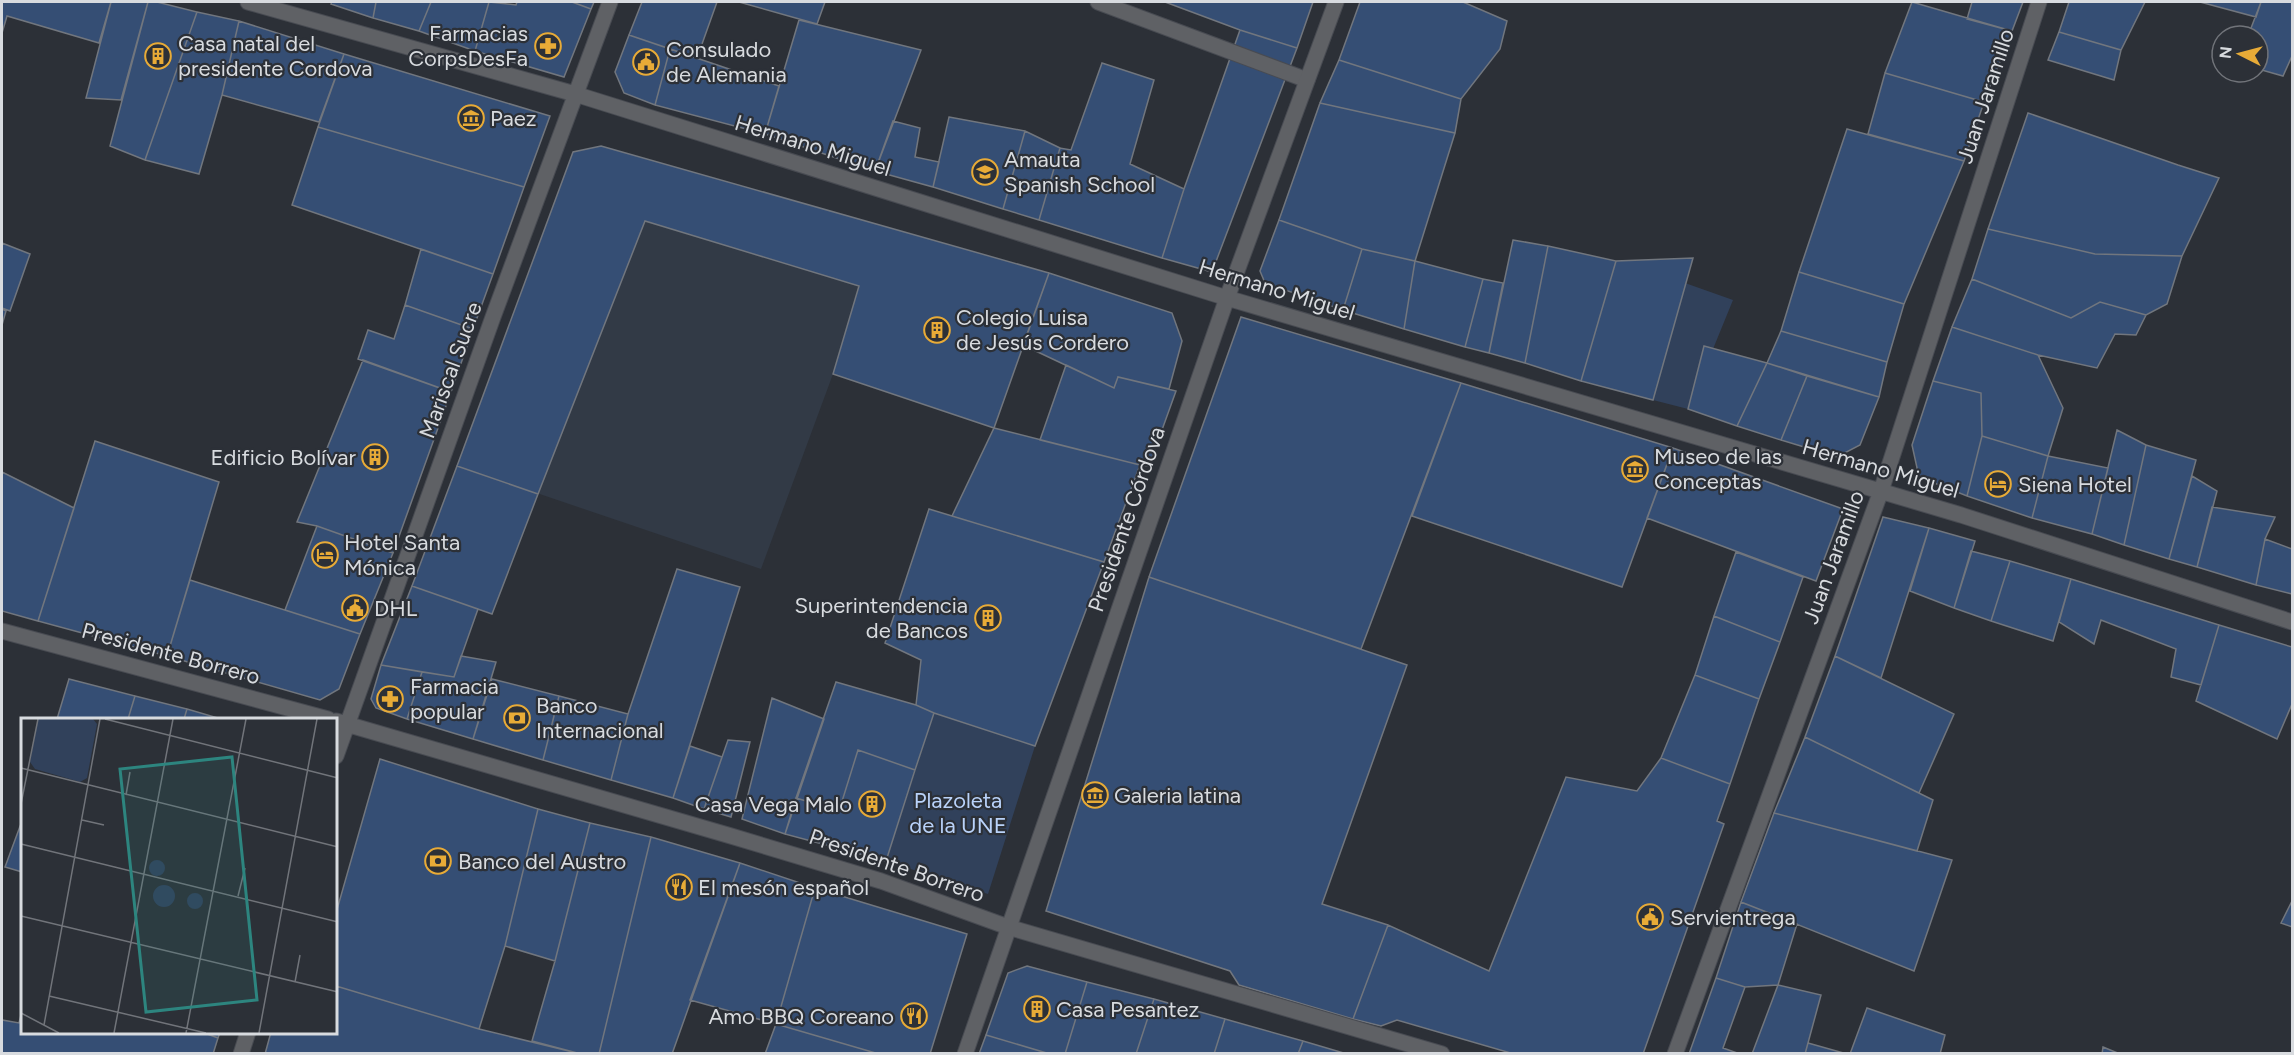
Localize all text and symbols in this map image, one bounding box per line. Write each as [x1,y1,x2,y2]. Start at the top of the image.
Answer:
place label: Farmacias CorpsDesFa [408,20,528,72]
north arrow [2210,24,2270,84]
street label: Juan Jaramillo [1951,25,2020,167]
place label: Casa natal del presidente Cordova [178,30,373,82]
pharmacy icon: Farmacias CorpsDesFa [533,31,563,61]
place label: Consulado de Alemania [666,36,787,88]
building icon: Casa natal del presidente Cordova [143,41,173,71]
text: N [2215,45,2236,60]
public building icon: Consulado de Alemania [631,47,661,77]
museum icon: Paez [456,103,486,133]
place label: Paez [490,105,537,132]
street label: Hermano Miguel [731,109,894,182]
place label: Amauta Spanish School [1004,146,1155,198]
school or university icon: Amauta Spanish School [970,157,1000,187]
street label: Hermano Miguel [1195,253,1358,326]
street label: Mariscal Sucre [413,298,488,442]
place label: Colegio Luisa de Jesús Cordero [956,304,1129,356]
building icon: Colegio Luisa de Jesús Cordero [922,315,952,345]
street label: Presidente Córdova [1082,423,1171,615]
street label: Hermano Miguel [1799,433,1963,504]
building icon: Edificio Bolívar [360,442,390,472]
place label: Museo de las Conceptas [1654,443,1782,495]
place label: Edificio Bolívar [211,444,357,471]
museum icon: Museo de las Conceptas [1620,454,1650,484]
hotel icon: Siena Hotel [1983,469,2013,499]
place label: Siena Hotel [2018,471,2132,498]
street label: Juan Jaramillo [1797,487,1870,628]
place label: Hotel Santa Mónica [344,529,460,581]
hotel icon: Hotel Santa Mónica [310,540,340,570]
place label: Superintendencia de Bancos [794,592,968,644]
public building icon: DHL [340,593,370,623]
place label: DHL [374,595,418,622]
building icon: Superintendencia de Bancos [973,603,1003,633]
street label: Presidente Borrero [79,617,263,690]
place label: Farmacia popular [410,673,499,725]
pharmacy icon: Farmacia popular [375,684,405,714]
place label: Banco Internacional [536,692,664,744]
bank icon: Banco Internacional [502,703,532,733]
inset map [21,718,338,1034]
museum icon: Galeria latina [1080,780,1110,810]
place label: Galeria latina [1114,782,1241,809]
park label: Plazoleta de la UNE [909,787,1007,839]
building icon: Casa Vega Malo [857,789,887,819]
place label: Casa Vega Malo [695,791,852,818]
street label: Presidente Borrero [806,823,988,908]
bank icon: Banco del Austro [423,846,453,876]
place label: Banco del Austro [458,848,626,875]
restaurant icon: El mesón español [664,872,694,902]
place label: El mesón español [698,874,869,901]
public building icon: Servientrega [1635,902,1665,932]
place label: Servientrega [1670,904,1796,931]
building icon: Casa Pesantez [1022,994,1052,1024]
place label: Casa Pesantez [1056,996,1199,1023]
restaurant icon: Amo BBQ Coreano [899,1001,929,1031]
place label: Amo BBQ Coreano [708,1003,894,1030]

